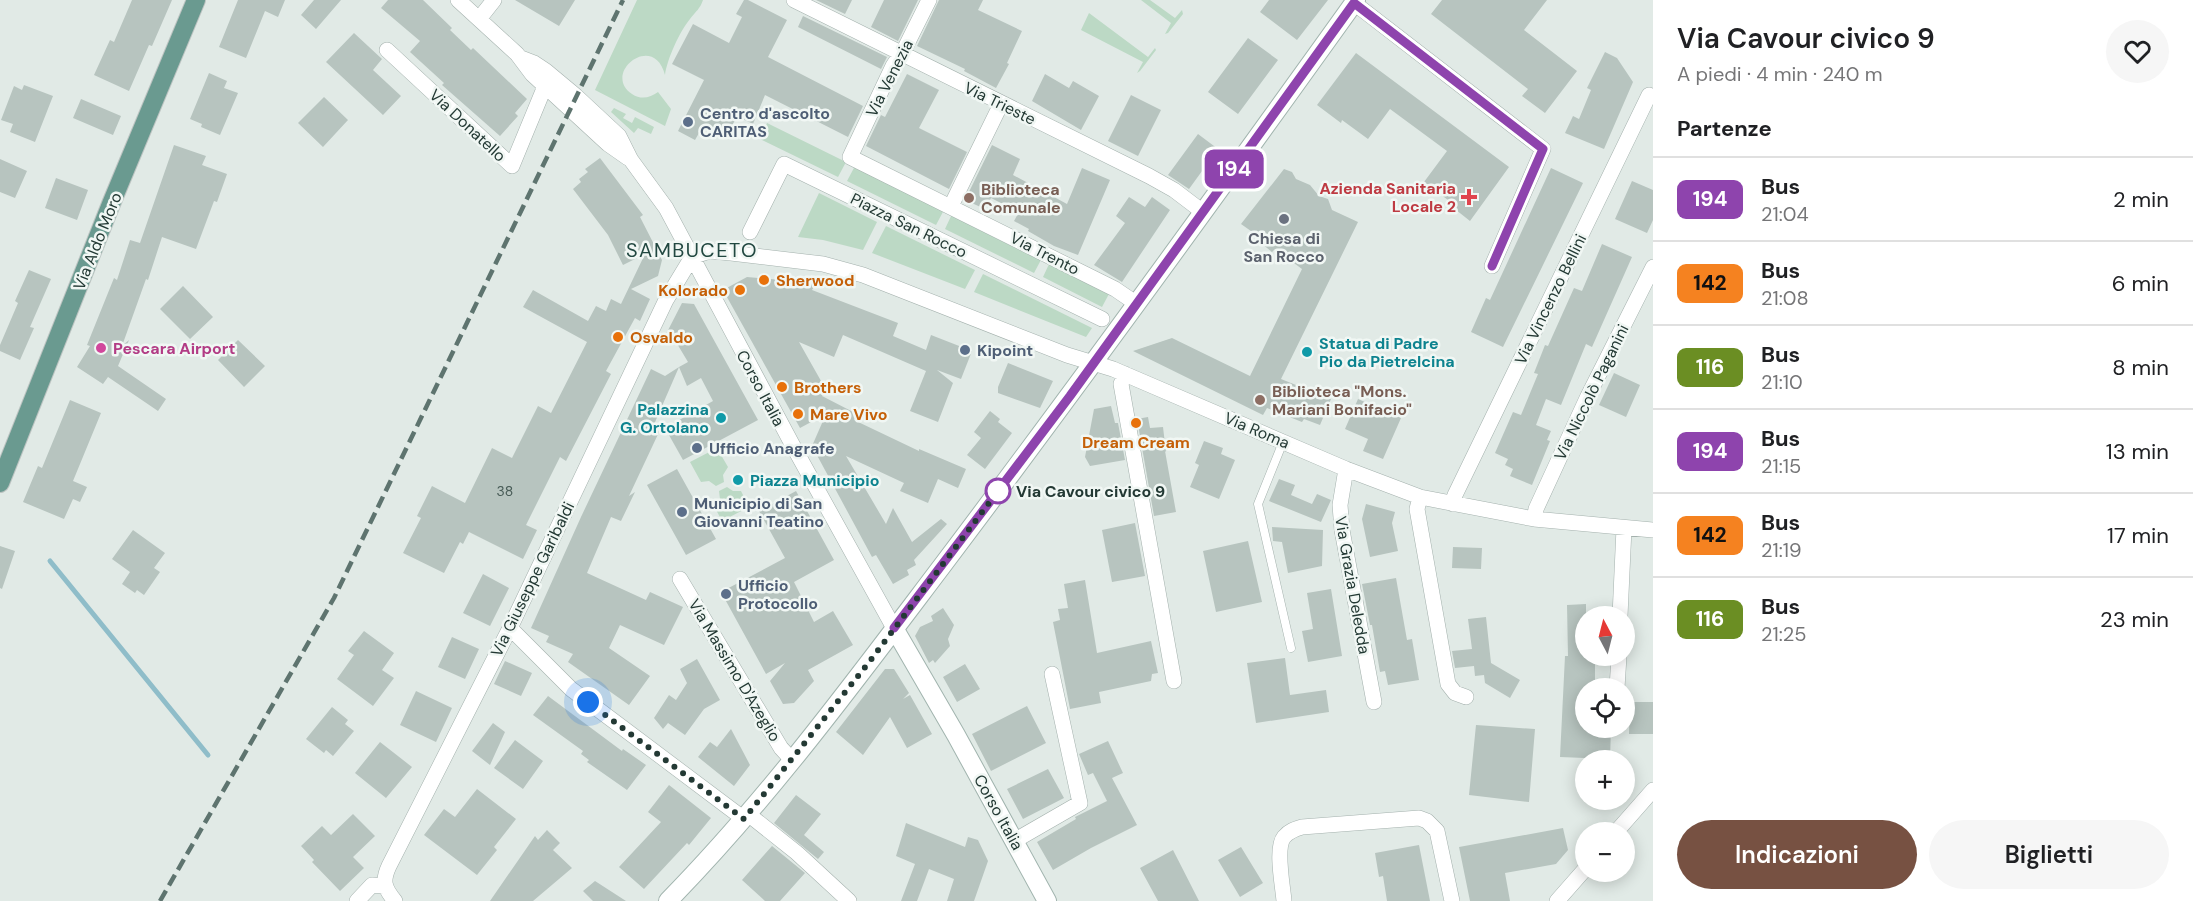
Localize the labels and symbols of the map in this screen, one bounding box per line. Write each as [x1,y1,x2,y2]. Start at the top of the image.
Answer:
street label: Via Venezia [861,36,918,121]
street label: Via Trieste [960,77,1039,130]
street label: Via Donatello [425,84,510,166]
place label: Centro d'ascolto CARITAS [700,103,830,142]
marker: Centro d'ascolto CARITAS [681,115,695,129]
line badge: 194 [1200,150,1268,188]
place label: Azienda Sanitaria Locale 2 [1319,178,1456,217]
place label: Biblioteca Comunale [981,179,1061,218]
street label: Piazza San Rocco [847,188,971,263]
marker: Azienda Sanitaria Locale 2 [1460,188,1478,206]
street label: Via Aldo Moro [68,189,127,293]
marker: Biblioteca Comunale [962,191,976,205]
marker: Chiesa di San Rocco [1277,212,1291,226]
street label: Via Trento [1007,227,1083,280]
place label: Chiesa di San Rocco [1243,228,1325,267]
street label: Via Vincenzo Bellini [1510,231,1591,368]
district label: SAMBUCETO [626,237,758,263]
place label: Sherwood [776,270,855,291]
marker: Sherwood [757,273,771,287]
place label: Kolorado [658,280,728,301]
marker: Kolorado [733,283,747,297]
street label: Via Niccolò Paganini [1549,321,1634,464]
place label: Osvaldo [630,327,693,348]
marker: Osvaldo [611,330,625,344]
place label: Statua di Padre Pio da Pietrelcina [1319,333,1455,372]
place label: Pescara Airport [113,338,235,359]
place label: Kipoint [977,340,1033,361]
marker: Pescara Airport [94,341,108,355]
marker: Kipoint [958,343,972,357]
marker: Statua di Padre Pio da Pietrelcina [1300,345,1314,359]
street label: Corso Italia [732,346,789,430]
place label: Brothers [794,377,862,398]
marker: Brothers [775,380,789,394]
place label: Biblioteca "Mons. Mariani Bonifacio" [1272,381,1412,420]
marker: Biblioteca "Mons. Mariani Bonifacio" [1253,393,1267,407]
place label: Palazzina G. Ortolano [620,399,709,438]
place label: Mare Vivo [810,404,887,425]
marker: Mare Vivo [791,407,805,421]
street label: Via Roma [1221,407,1293,454]
marker: Palazzina G. Ortolano [714,411,728,425]
marker: Dream Cream [1129,416,1143,430]
place label: Dream Cream [1082,432,1190,453]
place label: Ufficio Anagrafe [709,438,835,459]
marker: Ufficio Anagrafe [690,441,704,455]
place label: Piazza Municipio [750,470,879,491]
marker: Piazza Municipio [731,473,745,487]
marker: Via Cavour civico 9 [985,478,1011,504]
place label: Via Cavour civico 9 [1016,481,1165,502]
house number: 38 [497,482,513,500]
place label: Municipio di San Giovanni Teatino [694,493,824,532]
street label: Via Giuseppe Garibaldi [486,498,579,660]
marker: Municipio di San Giovanni Teatino [675,505,689,519]
street label: Via Grazia Deledda [1330,514,1375,656]
place label: Ufficio Protocollo [738,575,818,614]
marker: Ufficio Protocollo [719,587,733,601]
street label: Via Massimo D'Azeglio [684,595,786,746]
north arrow [1575,606,1635,666]
your location [573,687,603,717]
street label: Corso Italia [969,771,1028,854]

